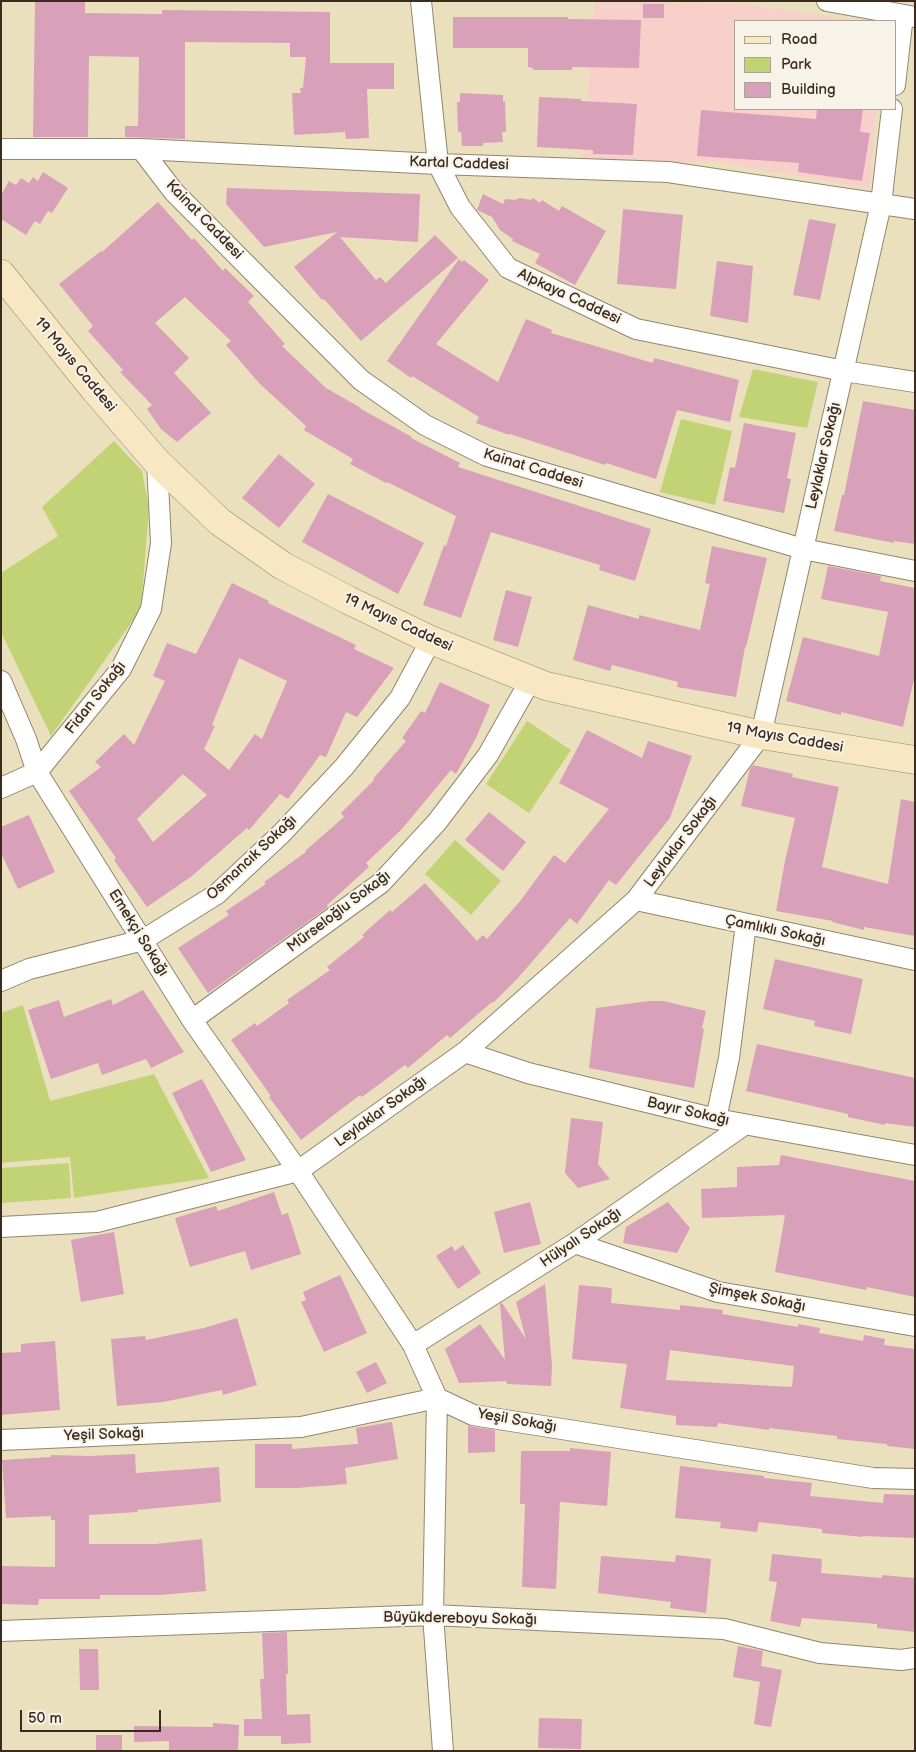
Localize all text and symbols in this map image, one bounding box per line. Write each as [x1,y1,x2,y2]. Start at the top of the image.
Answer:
legend [734,20,896,110]
text: Road [781,30,817,49]
text: Park [781,55,811,74]
text: Building [781,80,836,99]
street label: Kartal Caddesi [409,153,509,175]
street label: Kainat Caddesi [162,177,246,263]
street label: Alpkaya Caddesi [514,265,624,329]
street label: 19 Mayıs Caddesi [30,314,120,416]
street label: Leylaklar Sokağı [803,401,845,511]
street label: Kainat Caddesi [481,445,585,493]
street label: 19 Mayıs Caddesi [341,590,455,656]
street label: Fidan Sokağı [62,658,130,738]
street label: 19 Mayıs Caddesi [725,719,845,757]
street label: Leylaklar Sokağı [641,793,721,891]
street label: Osmancık Sokağı [203,812,301,904]
street label: Mürseloğlu Sokağı [284,867,394,957]
street label: Emekçi Sokağı [104,886,172,980]
street label: Çamlıklı Sokağı [723,912,827,950]
street label: Leylaklar Sokağı [331,1073,431,1151]
street label: Bayır Sokağı [645,1094,731,1130]
street label: Hülyalı Sokağı [537,1204,625,1272]
street label: Şimşek Sokağı [707,1280,807,1316]
street label: Yeşil Sokağı [476,1405,558,1437]
street label: Yeşil Sokağı [64,1425,144,1445]
street label: Büyükdereboyu Sokağı [383,1609,537,1629]
scale bar [22,1700,164,1732]
text: 50 m [28,1709,62,1728]

